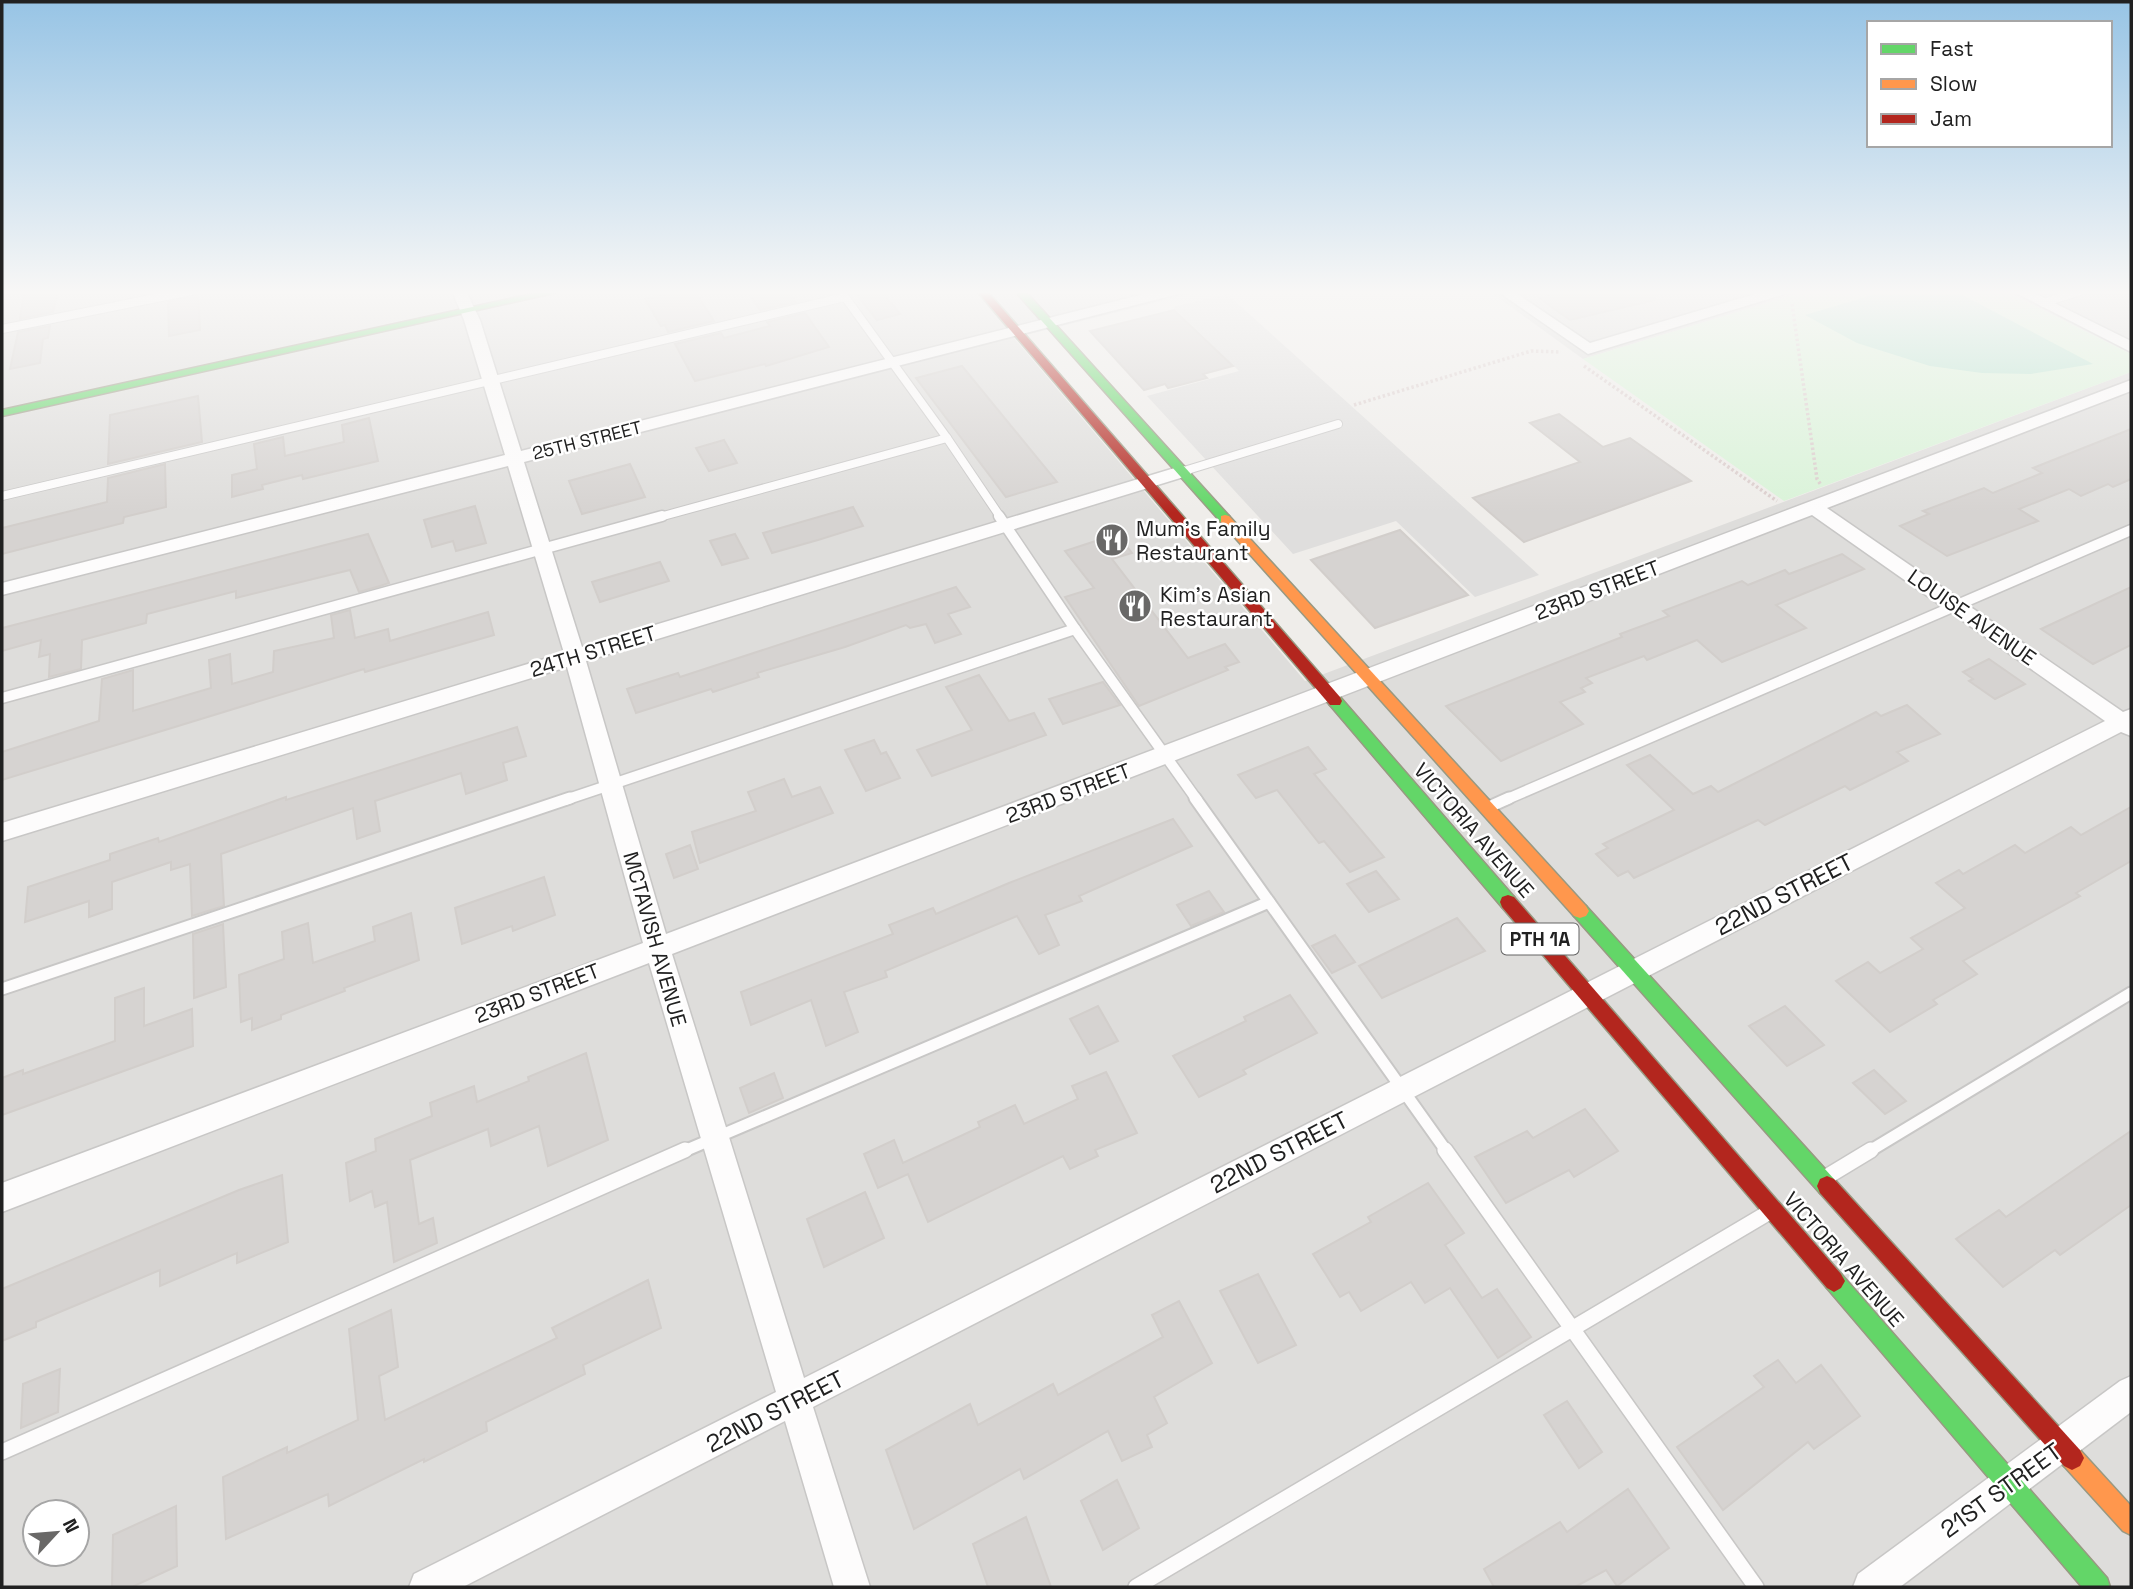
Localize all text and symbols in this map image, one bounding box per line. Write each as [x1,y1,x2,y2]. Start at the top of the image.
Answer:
legend [1867,21,2112,147]
text: Fast [1930,35,1974,62]
text: Slow [1930,70,1978,97]
text: Jam [1930,105,1972,132]
street label: 25TH STREET [530,415,644,465]
place label: Mum's Family Restaurant [1136,515,1271,566]
restaurant icon: Mum's Family Restaurant [1093,521,1131,559]
street label: 23RD STREET [1531,554,1663,626]
street label: LOUISE AVENUE [1903,563,2041,671]
place label: Kim's Asian Restaurant [1160,581,1273,632]
restaurant icon: Kim's Asian Restaurant [1116,587,1154,625]
street label: 24TH STREET [527,619,659,683]
street label: 23RD STREET [1002,757,1134,829]
street label: VICTORIA AVENUE [1408,757,1540,903]
street label: 22ND STREET [1710,846,1858,942]
street label: MCTAVISH AVENUE [617,848,693,1030]
road number: PTH 1A [1502,923,1578,954]
street label: 23RD STREET [471,957,603,1029]
street label: 22ND STREET [1205,1104,1353,1200]
street label: VICTORIA AVENUE [1778,1186,1910,1332]
street label: 22ND STREET [701,1363,849,1459]
street label: 21ST STREET [1934,1436,2068,1544]
north arrow [21,1498,91,1568]
text: N [57,1515,85,1537]

